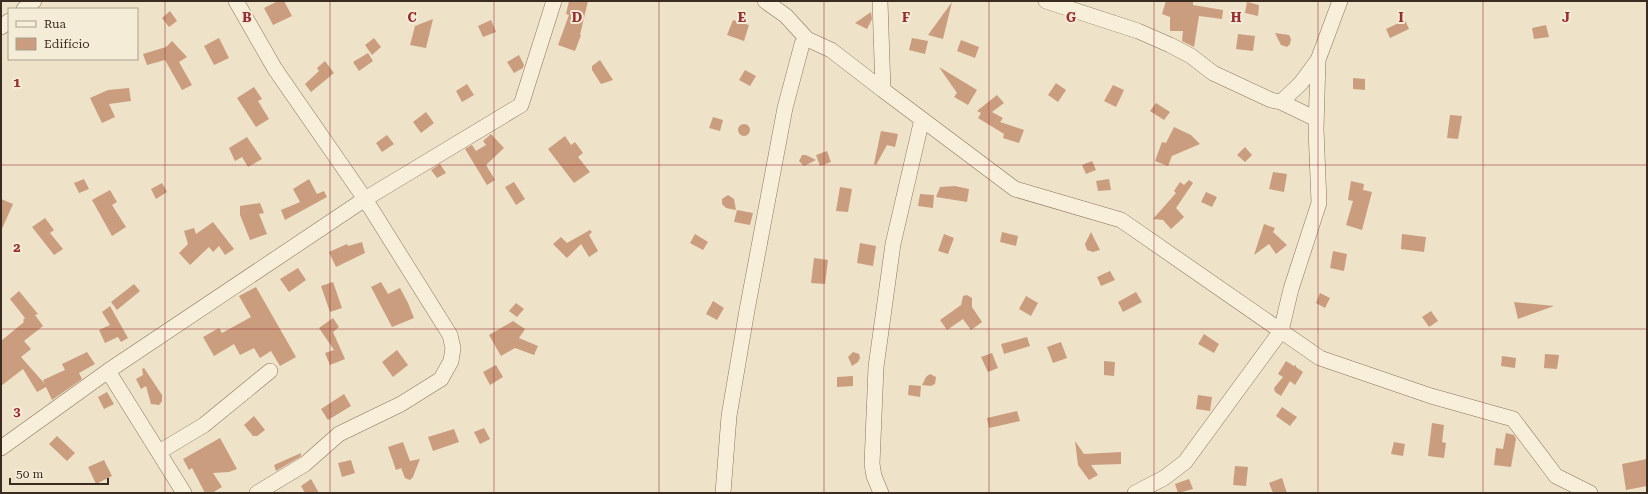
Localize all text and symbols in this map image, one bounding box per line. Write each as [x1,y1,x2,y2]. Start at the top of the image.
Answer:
legend [8,8,138,60]
text: B [242,10,252,25]
text: C [407,10,417,25]
text: D [572,10,582,25]
text: E [738,10,746,25]
text: F [902,10,910,25]
text: G [1066,10,1076,25]
text: H [1231,10,1242,25]
text: I [1398,10,1404,25]
text: J [1562,10,1570,25]
text: Rua [44,17,67,31]
text: Edifício [44,37,90,51]
text: 1 [13,75,21,90]
text: 2 [13,240,21,255]
text: 3 [13,404,21,419]
scale bar [10,460,108,486]
text: 50 m [16,467,43,481]

